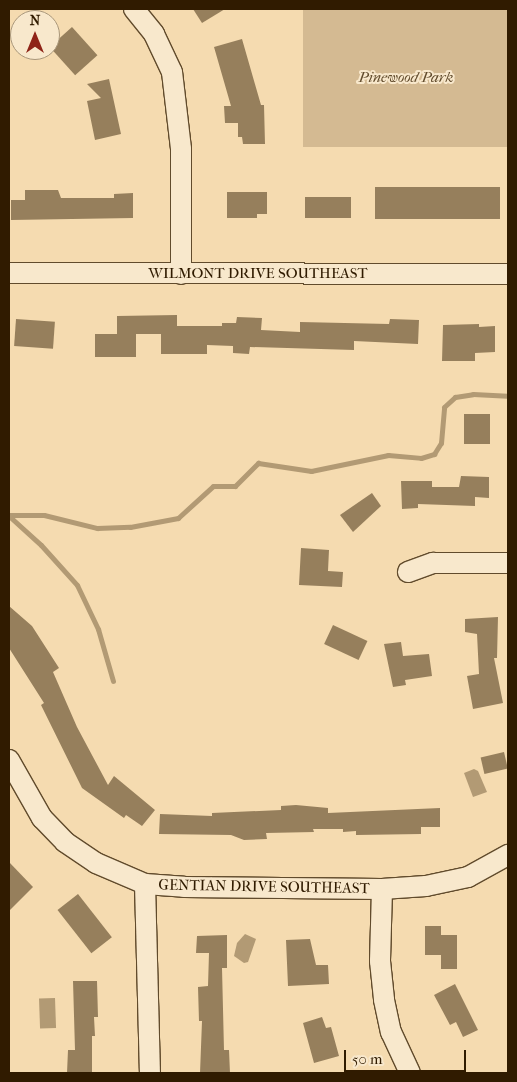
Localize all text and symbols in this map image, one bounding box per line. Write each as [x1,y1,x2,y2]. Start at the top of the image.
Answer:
north arrow [10,10,60,60]
text: N [30,12,40,29]
park label: Pinewood Park [359,69,453,87]
street label: WILMONT DRIVE SOUTHEAST [148,265,368,283]
street label: GENTIAN DRIVE SOUTHEAST [158,876,370,898]
scale bar [347,1040,470,1072]
text: 50 m [352,1050,382,1068]

